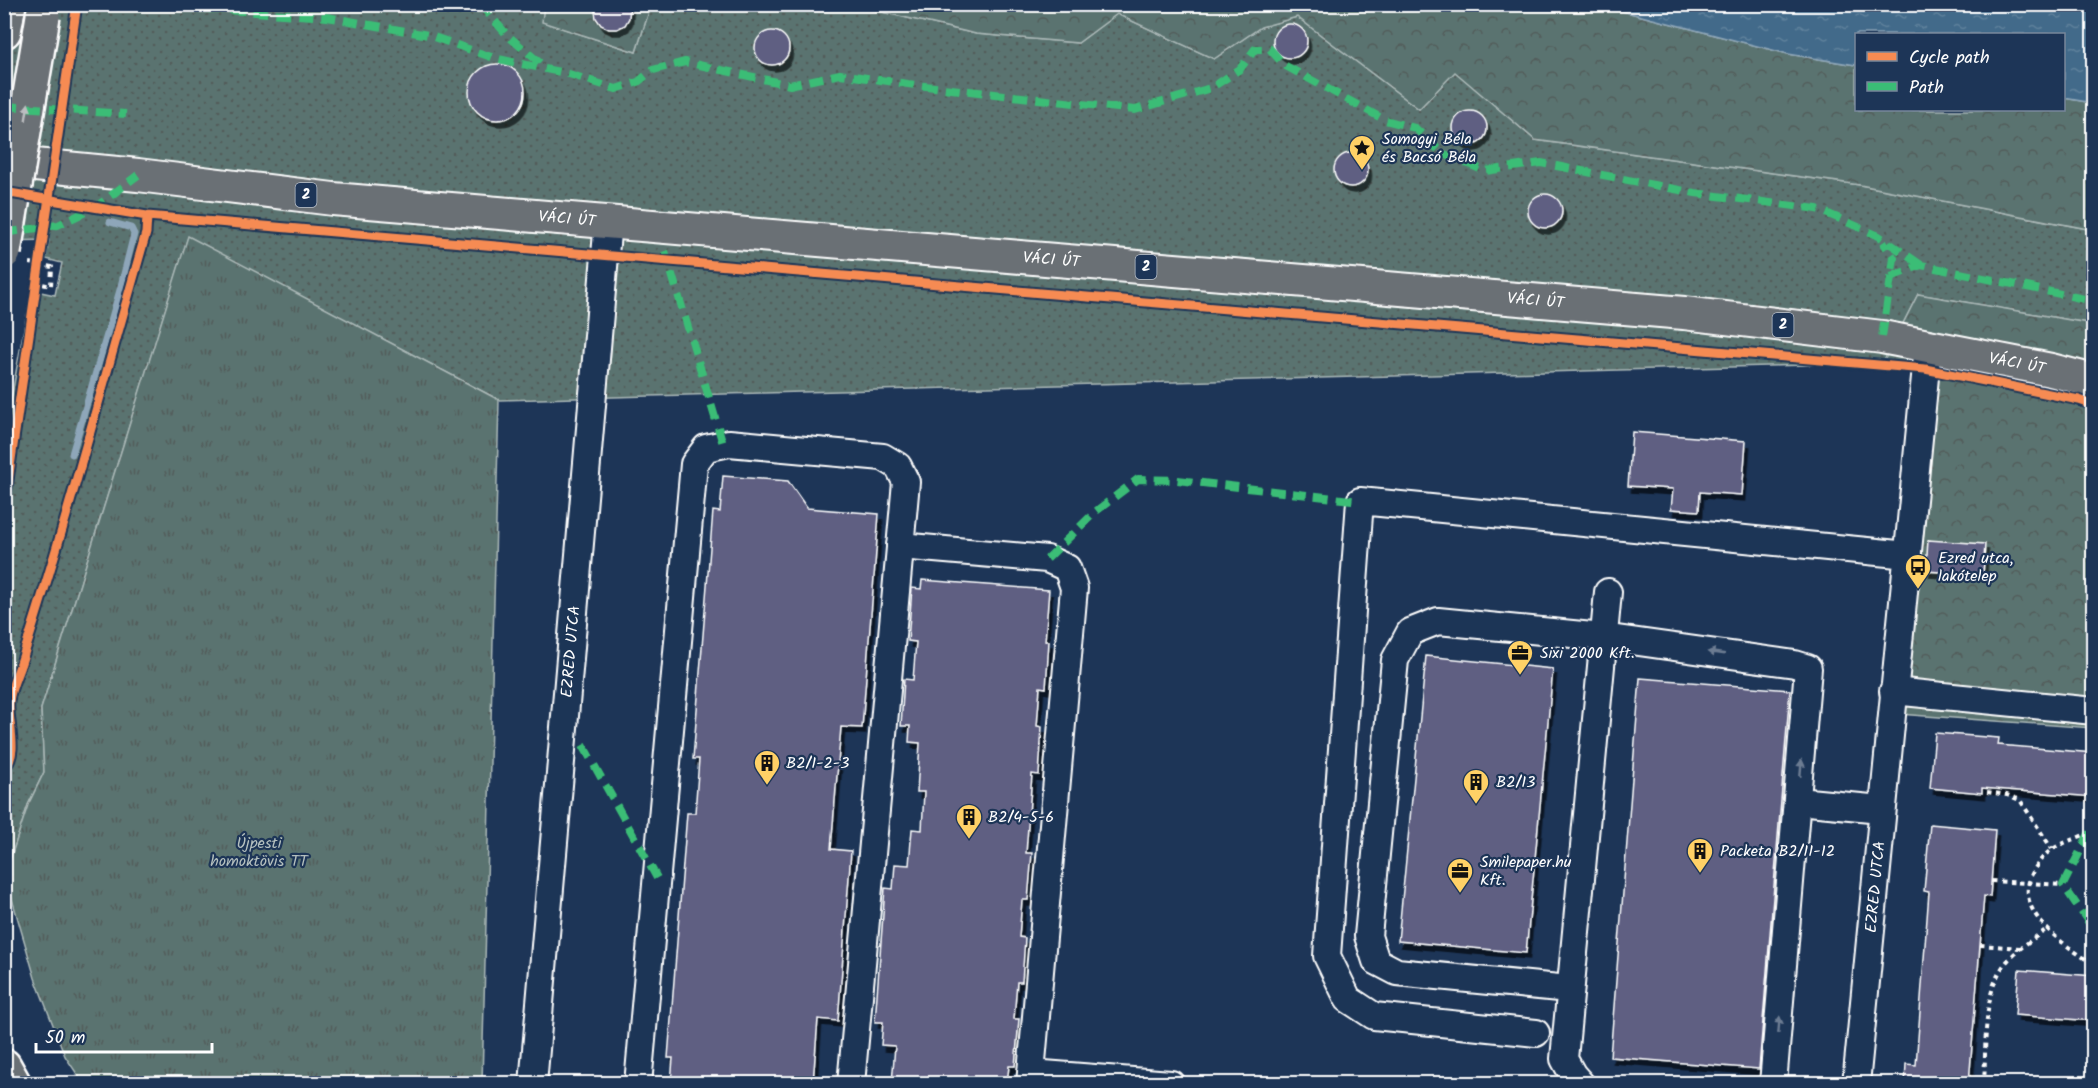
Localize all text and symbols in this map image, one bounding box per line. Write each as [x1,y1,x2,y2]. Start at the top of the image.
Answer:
legend [1855,33,2065,111]
text: Cycle path [1909,44,1990,73]
text: Path [1909,74,1944,103]
one-way arrow [23,102,32,121]
place label: Somogyi Béla és Bacsó Béla [1382,127,1476,170]
place icon: Somogyi Béla és Bacsó Béla [1347,133,1377,171]
road number: 2 [296,183,316,207]
street label: VÁCI ÚT [537,204,598,234]
street label: VÁCI ÚT [1022,245,1082,275]
road number: 2 [1136,255,1156,279]
street label: VÁCI ÚT [1506,286,1567,315]
road number: 2 [1772,313,1794,337]
street label: VÁCI ÚT [1987,346,2049,381]
place label: Ezred utca, lakótelep [1938,546,2013,589]
bus stop icon: Ezred utca, lakótelep [1903,552,1933,590]
street label: EZRED UTCA [554,604,587,699]
office icon: Sixi 2000 Kft. [1505,638,1535,676]
place label: Sixi 2000 Kft. [1540,641,1635,666]
one-way arrow [1706,648,1725,657]
building icon: B2/1-2-3 [752,748,782,786]
place label: B2/1-2-3 [786,751,849,776]
one-way arrow [1796,759,1806,778]
building icon: B2/13 [1461,767,1491,805]
place label: B2/13 [1496,770,1535,795]
building icon: B2/4-5-6 [954,802,984,840]
place label: B2/4-5-6 [988,805,1054,830]
park label: Újpesti homoktövis TT [210,831,309,874]
building icon: Packeta B2/11-12 [1685,836,1715,874]
place label: Packeta B2/11-12 [1720,839,1835,864]
street label: EZRED UTCA [1858,840,1892,934]
place label: Smilepaper.hu Kft. [1480,850,1572,893]
office icon: Smilepaper.hu Kft. [1445,856,1475,894]
scale bar [36,1016,212,1054]
one-way arrow [1774,1016,1783,1035]
text: 50 m [45,1024,85,1053]

